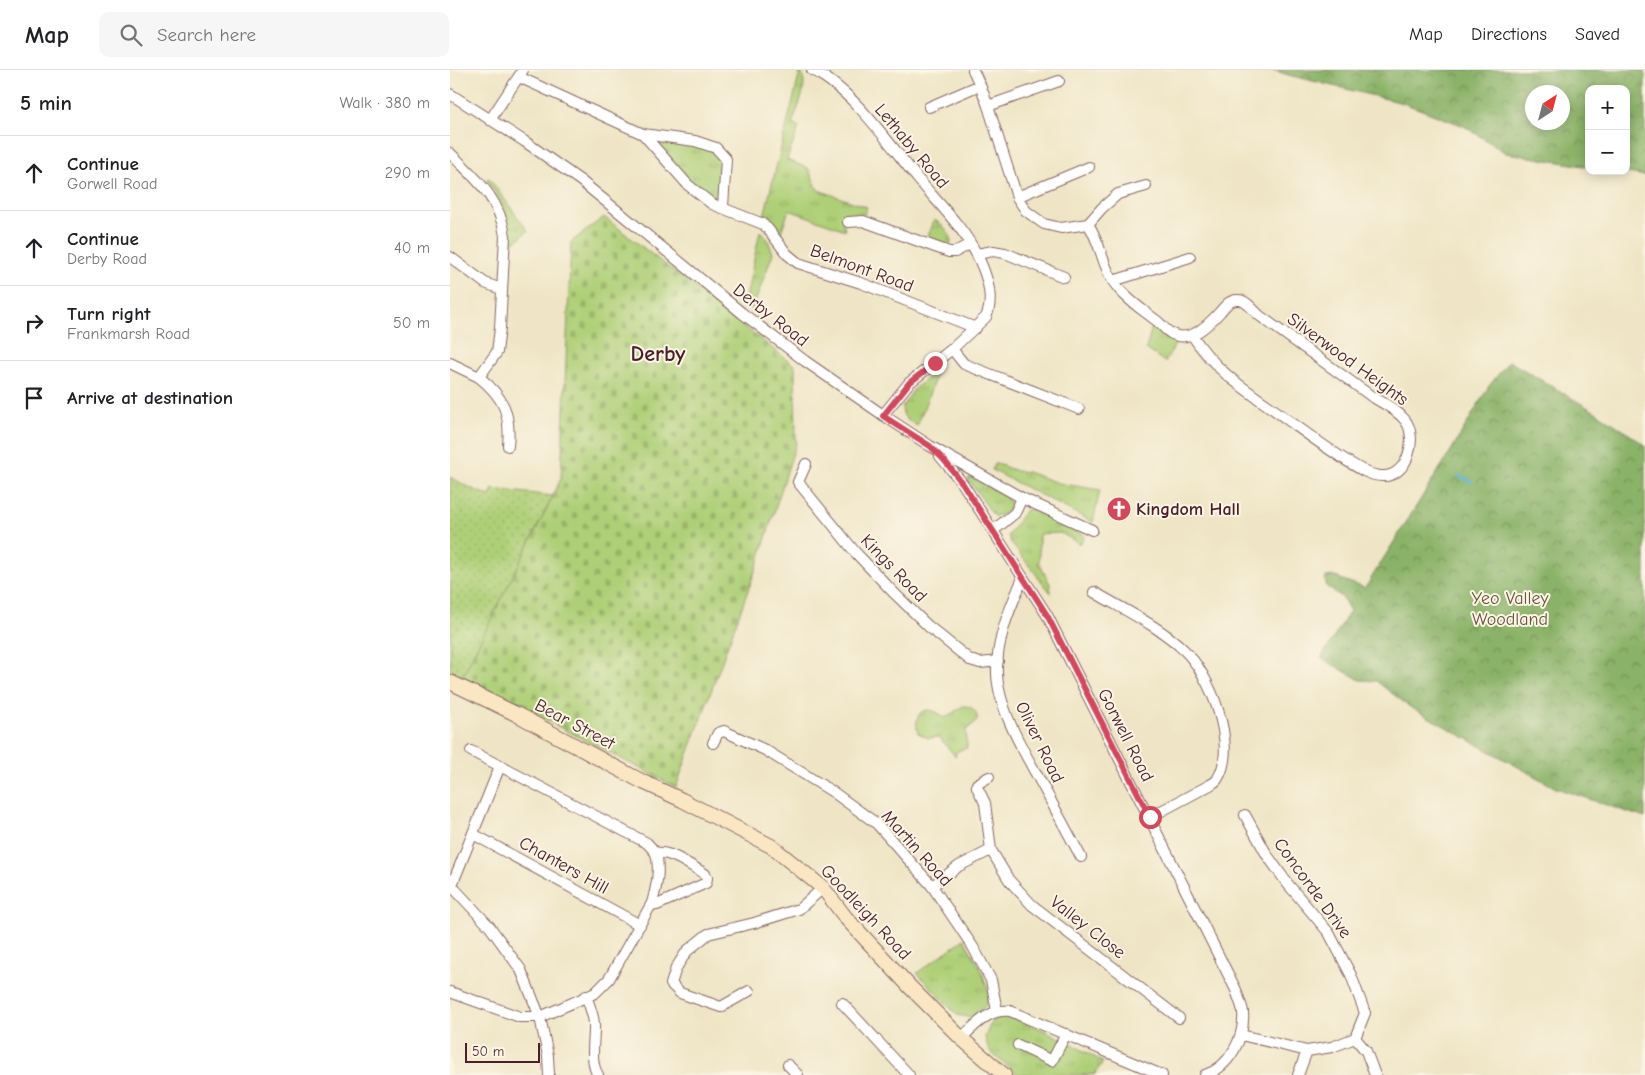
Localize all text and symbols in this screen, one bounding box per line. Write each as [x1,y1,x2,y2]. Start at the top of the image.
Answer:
search box [99,12,449,57]
text: Map [25,21,69,49]
icon: search [117,21,145,49]
text: Search here [157,24,256,46]
text: Map [1409,24,1443,45]
text: Directions [1471,24,1547,45]
text: Saved [1575,24,1620,45]
north arrow [1525,85,1570,130]
map controls [1585,85,1630,175]
button: + [1585,85,1630,130]
text: 5 min [20,91,72,115]
text: Walk · 380 m [340,94,430,112]
street label: Lethaby Road [870,100,953,193]
button: − [1585,130,1630,175]
text: Continue [67,153,139,175]
icon: ahead [20,159,48,187]
text: 290 m [385,164,430,182]
text: Gorwell Road [67,175,157,193]
text: Continue [67,228,139,250]
icon: ahead [20,234,48,262]
text: 40 m [394,239,430,257]
street label: Belmont Road [807,240,916,297]
text: Derby Road [67,250,147,268]
street label: Derby Road [729,279,813,351]
text: Turn right [67,303,151,325]
icon: right [20,309,48,337]
street label: Silverwood Heights [1283,309,1412,410]
text: 50 m [393,314,430,332]
text: Frankmarsh Road [67,325,190,343]
district label: Derby [631,341,686,367]
route end [924,352,947,375]
icon: arrive [20,384,48,412]
text: Arrive at destination [67,387,233,409]
church icon: Kingdom Hall [1106,496,1132,522]
place label: Kingdom Hall [1136,499,1240,520]
street label: Kings Road [856,530,931,607]
park label: Yeo Valley Woodland [1471,588,1549,630]
street label: Gorwell Road [1093,685,1158,785]
street label: Bear Street [531,695,619,755]
street label: Oliver Road [1011,698,1068,786]
street label: Martin Road [877,806,956,891]
route start [1139,806,1162,829]
street label: Chanters Hill [515,832,612,899]
street label: Concorde Drive [1269,834,1356,942]
street label: Goodleigh Road [816,860,915,964]
street label: Valley Close [1046,892,1130,963]
scale bar [465,1040,540,1063]
text: 50 m [472,1043,504,1060]

